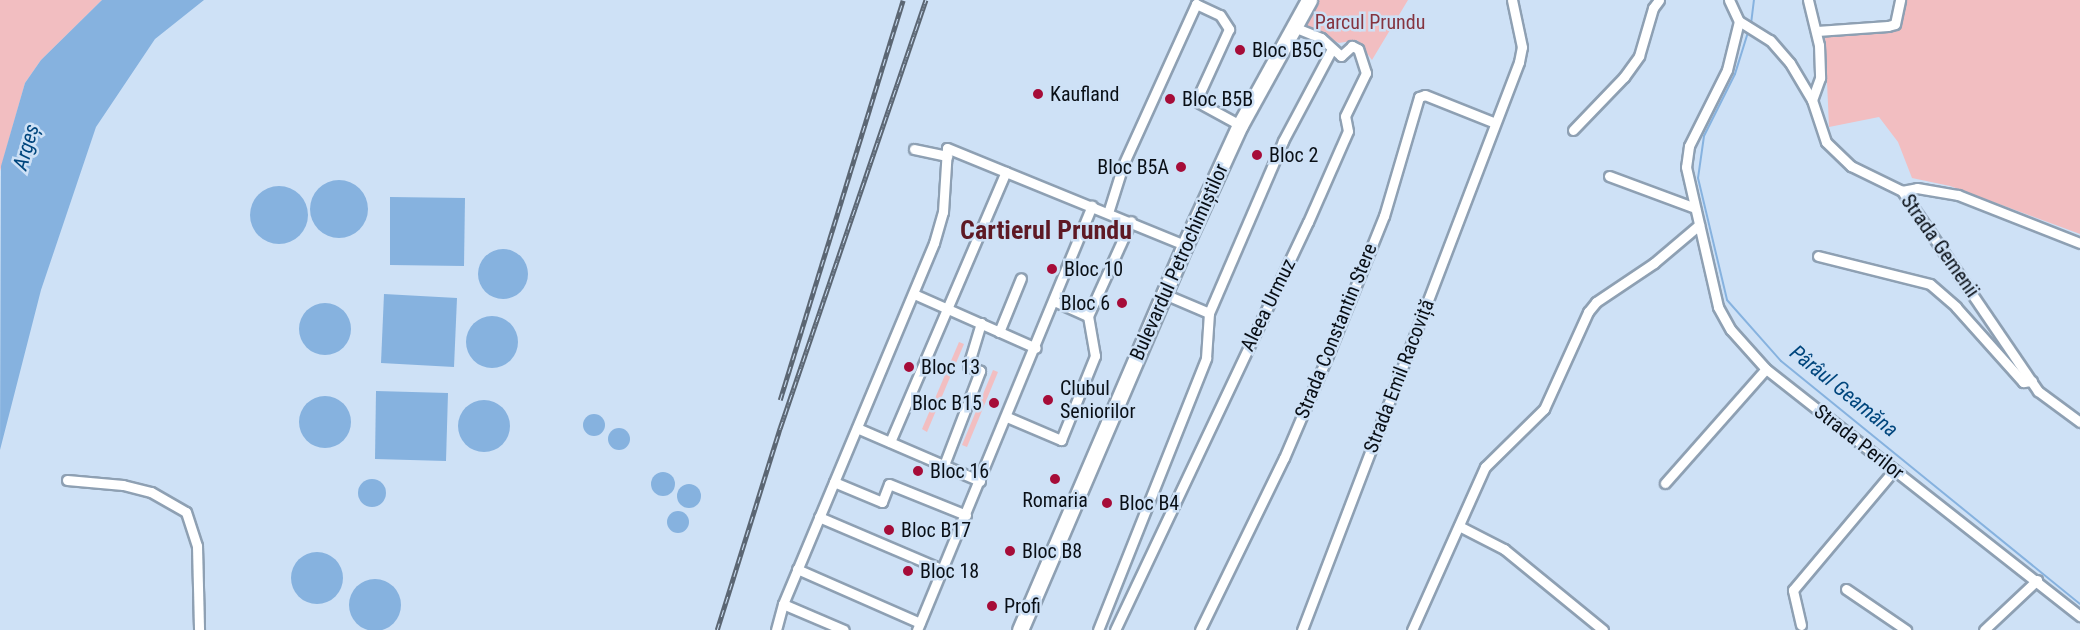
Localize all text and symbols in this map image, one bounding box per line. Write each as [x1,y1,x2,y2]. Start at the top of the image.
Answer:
park label: Parcul Prundu [1315,10,1425,34]
place label: Bloc B5C [1252,38,1324,62]
marker: Bloc B5C [1233,43,1247,57]
place label: Kaufland [1050,82,1119,106]
marker: Kaufland [1031,87,1045,101]
place label: Bloc B5B [1182,87,1253,111]
marker: Bloc B5B [1163,92,1177,106]
water label: Argeș [7,121,45,173]
place label: Bloc 2 [1269,143,1318,167]
marker: Bloc 2 [1250,148,1264,162]
place label: Bloc B5A [1097,155,1169,179]
street label: Bulevardul Petrochimiștilor [1125,160,1233,364]
marker: Bloc B5A [1174,160,1188,174]
street label: Strada Gemenii [1896,190,1984,302]
district label: Cartierul Prundu [960,215,1132,247]
street label: Strada Constantin Stere [1290,240,1382,422]
street label: Aleea Urmuz [1235,255,1301,355]
place label: Bloc 10 [1064,257,1123,281]
marker: Bloc 10 [1045,262,1059,276]
place label: Bloc 6 [1061,291,1110,315]
marker: Bloc 6 [1115,296,1129,310]
street label: Strada Emil Racoviță [1359,296,1439,456]
water label: Pârâul Geamăna [1785,340,1903,442]
place label: Bloc 13 [921,355,980,379]
marker: Bloc 13 [902,360,916,374]
place label: Clubul Seniorilor [1060,376,1135,423]
place label: Bloc B15 [912,391,982,415]
marker: Clubul Seniorilor [1041,393,1055,407]
marker: Bloc B15 [987,396,1001,410]
street label: Strada Perilor [1809,399,1909,485]
place label: Bloc 16 [930,459,989,483]
marker: Bloc 16 [911,464,925,478]
marker: Romaria [1048,472,1062,486]
place label: Romaria [1022,488,1088,512]
place label: Bloc B4 [1119,491,1179,515]
marker: Bloc B4 [1100,496,1114,510]
place label: Bloc B17 [901,518,971,542]
marker: Bloc B17 [882,523,896,537]
place label: Bloc B8 [1022,539,1082,563]
marker: Bloc B8 [1003,544,1017,558]
place label: Bloc 18 [920,559,979,583]
marker: Bloc 18 [901,564,915,578]
place label: Profi [1004,594,1041,618]
marker: Profi [985,599,999,613]

